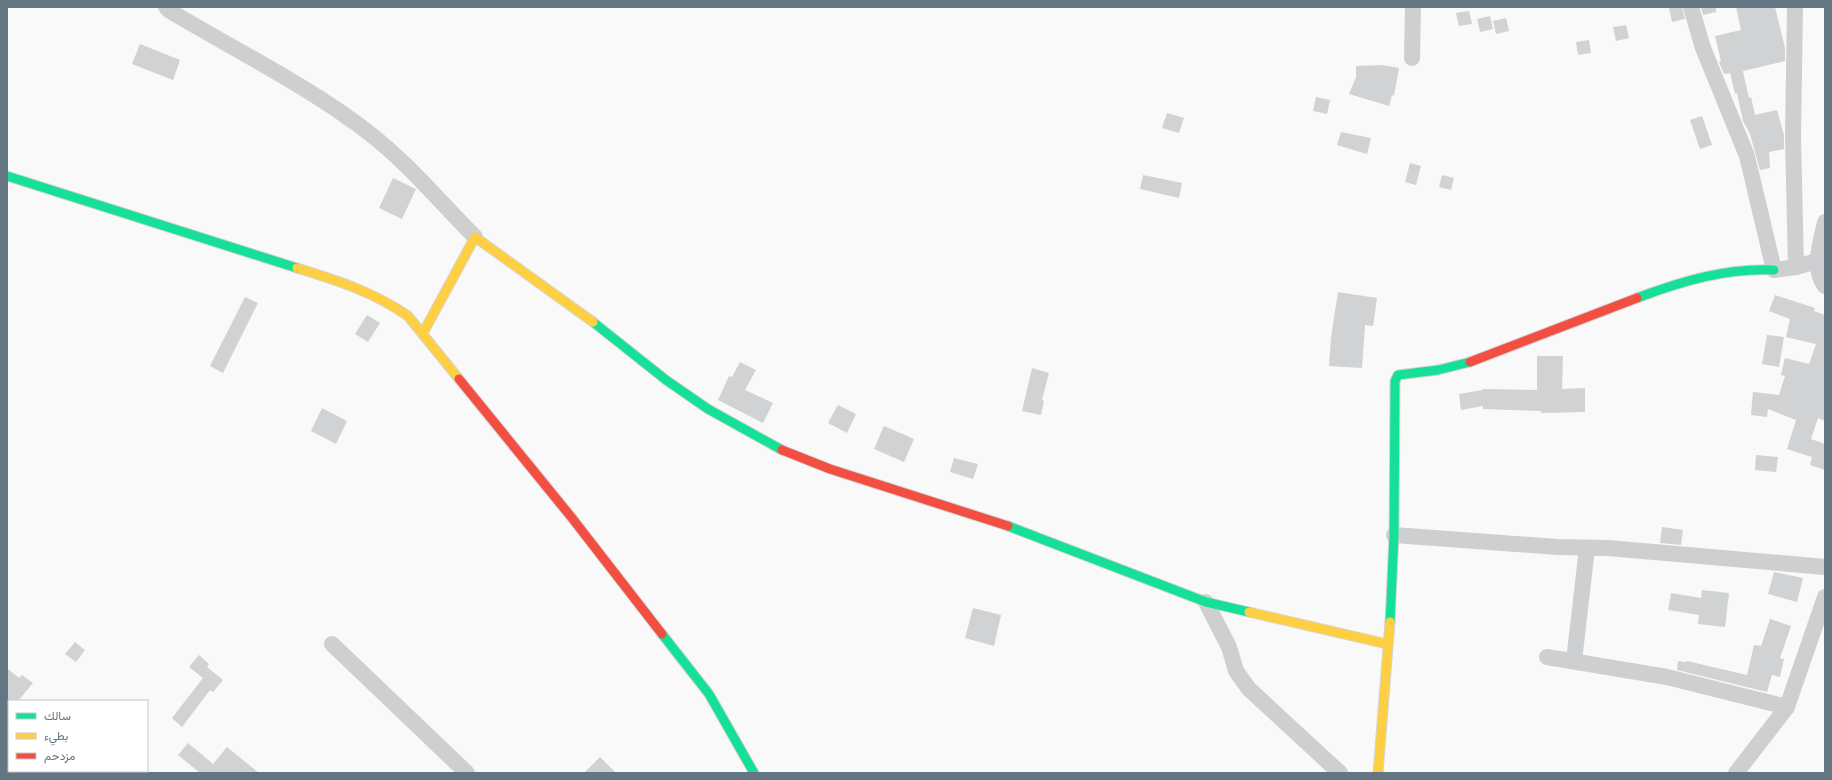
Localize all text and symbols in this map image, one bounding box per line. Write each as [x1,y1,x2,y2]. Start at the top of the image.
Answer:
legend [8,700,148,772]
text: سالك [44,709,71,724]
text: بطيء [44,729,68,746]
text: مزدحم [44,749,75,764]

